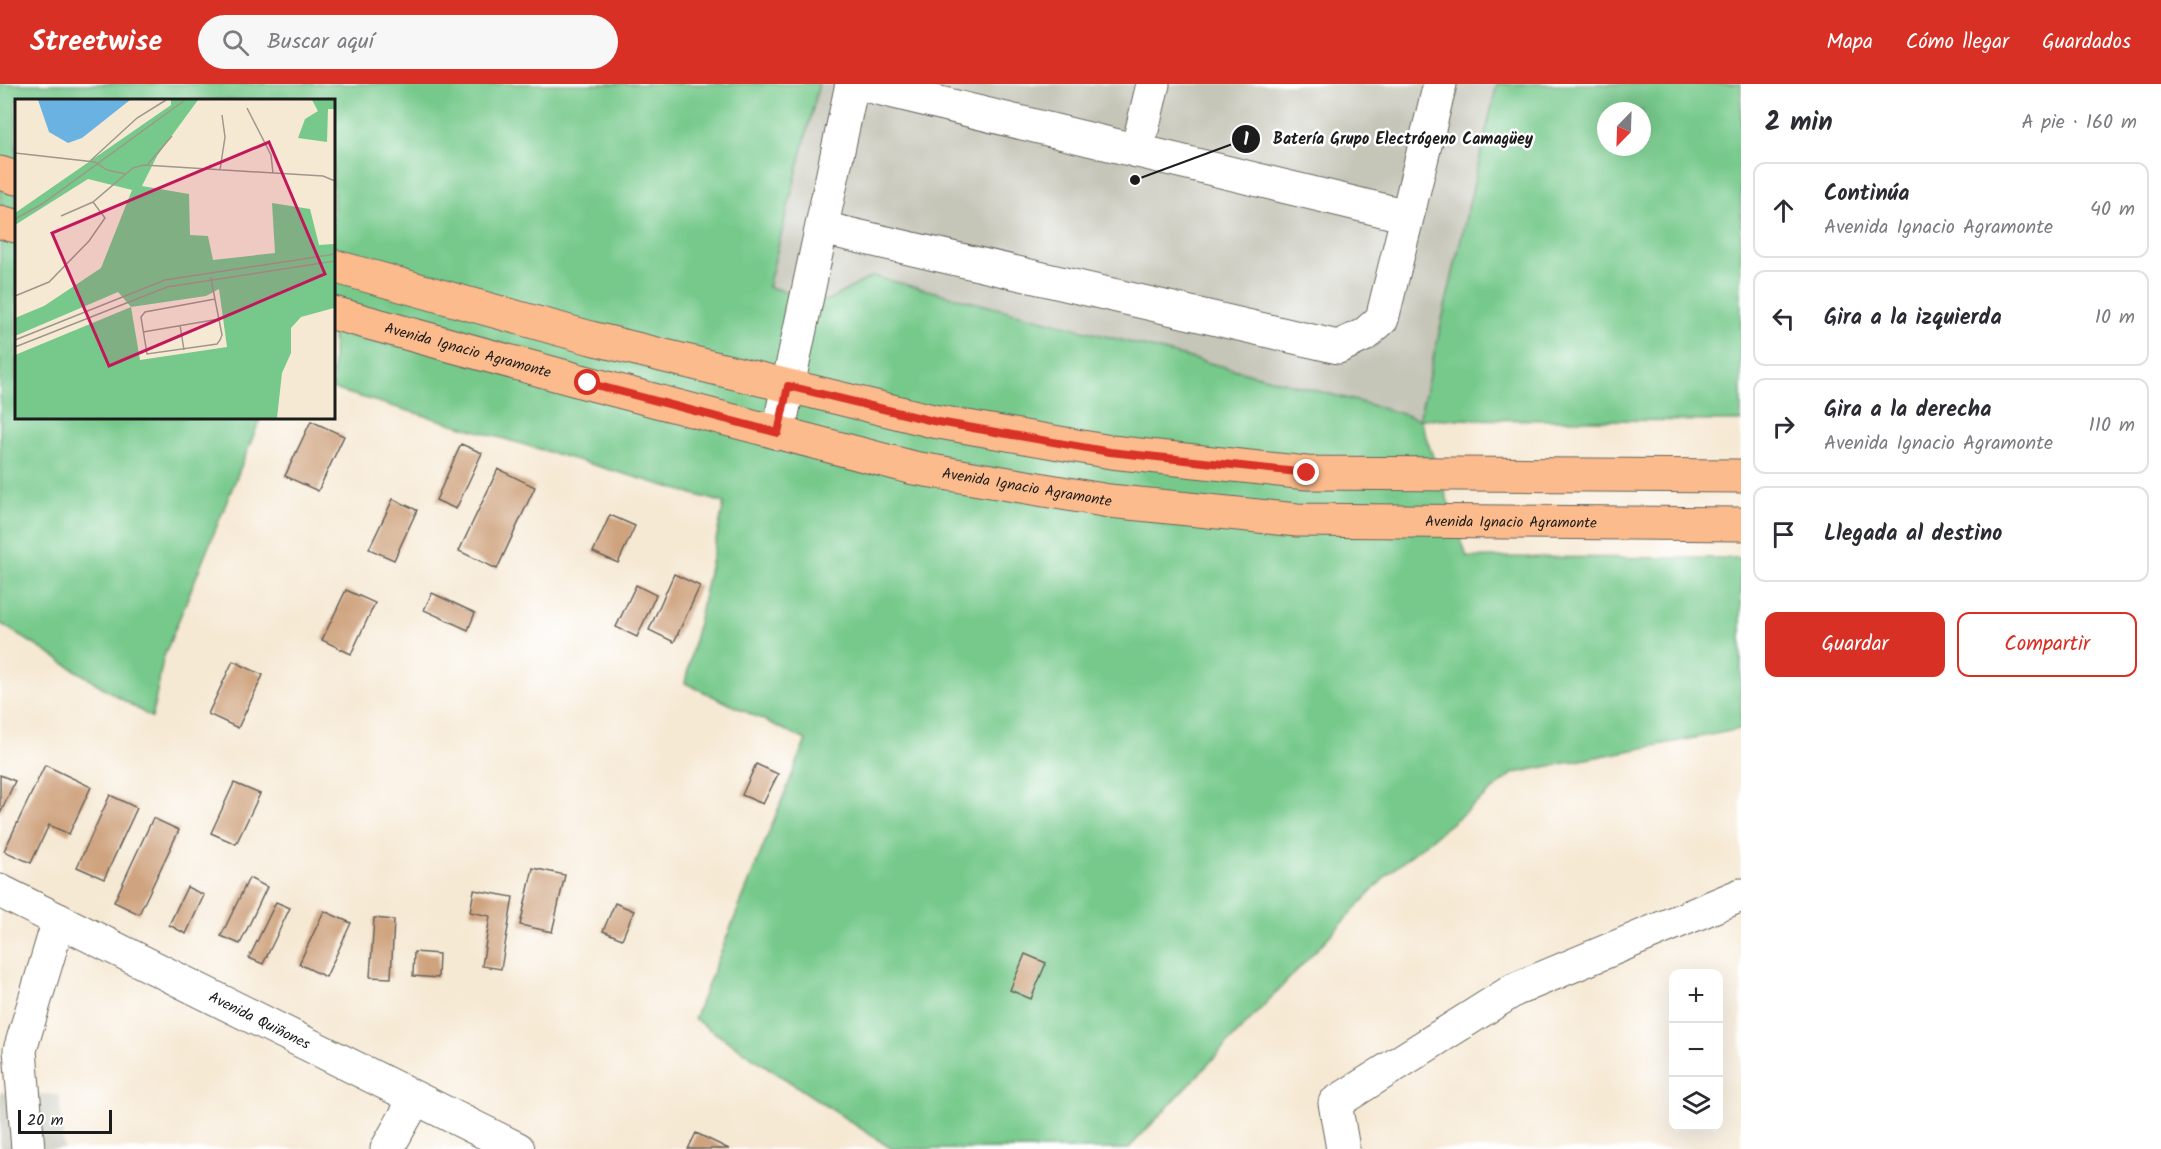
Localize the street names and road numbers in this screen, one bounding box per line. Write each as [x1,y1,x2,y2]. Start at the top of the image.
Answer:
street label: Avenida Ignacio Agramonte [382,317,554,385]
street label: Avenida Ignacio Agramonte [940,462,1114,514]
street label: Avenida Ignacio Agramonte [1425,510,1597,536]
street label: Avenida Quiñones [204,986,315,1057]

